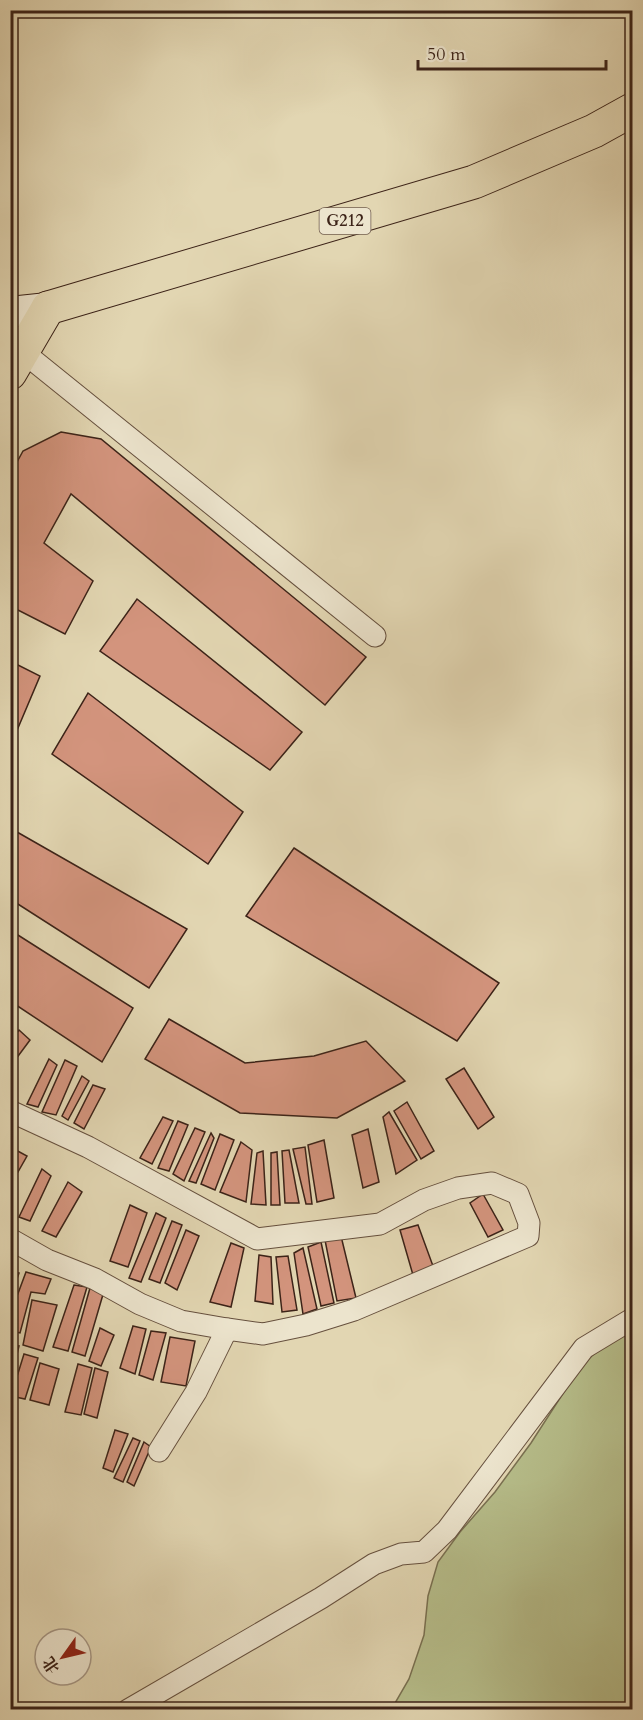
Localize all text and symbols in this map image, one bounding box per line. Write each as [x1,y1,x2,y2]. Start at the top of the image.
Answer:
scale bar [418,33,606,71]
text: 50 m [427,42,466,67]
road number: G212 [320,208,370,234]
north arrow [33,1627,93,1687]
text: 北 [38,1652,65,1678]

